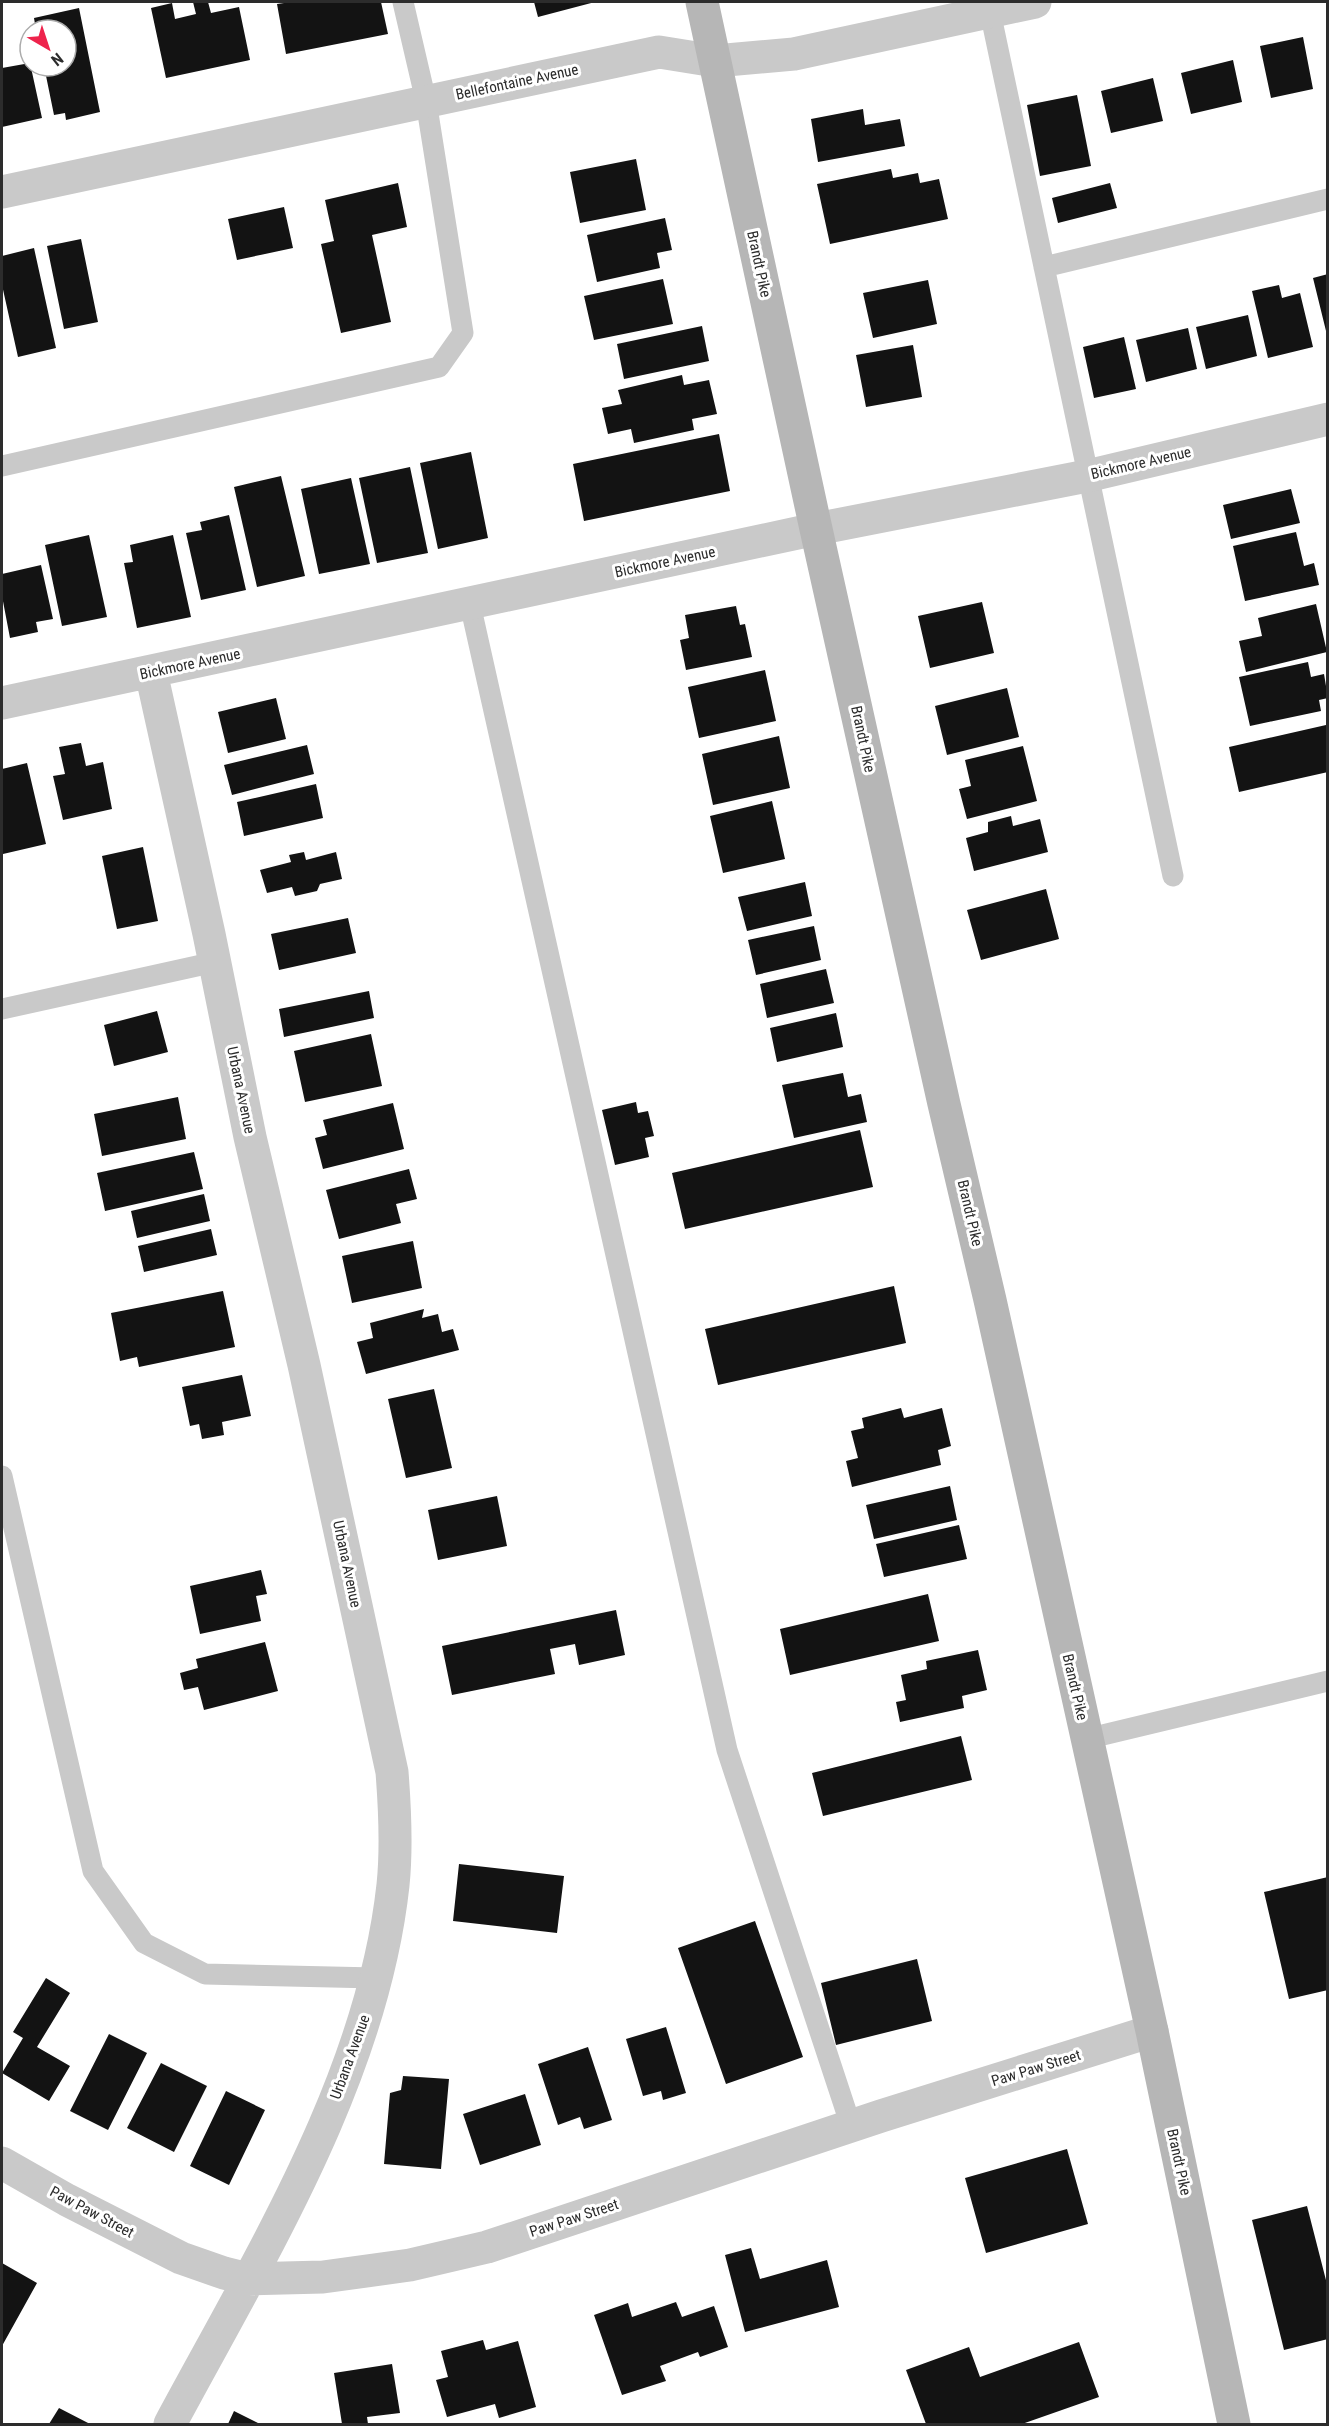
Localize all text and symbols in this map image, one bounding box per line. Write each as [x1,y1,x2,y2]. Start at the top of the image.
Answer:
north arrow [18,18,78,78]
text: N [47,49,67,70]
street label: Bellefontaine Avenue [454,60,580,104]
street label: Brandt Pike [743,229,775,299]
street label: Bickmore Avenue [1089,443,1193,483]
street label: Bickmore Avenue [613,543,717,581]
street label: Bickmore Avenue [138,645,242,683]
street label: Brandt Pike [847,704,879,774]
street label: Urbana Avenue [223,1045,259,1135]
street label: Brandt Pike [954,1178,986,1248]
street label: Urbana Avenue [329,1519,365,1609]
street label: Brandt Pike [1059,1652,1091,1722]
street label: Urbana Avenue [326,2012,374,2102]
street label: Paw Paw Street [989,2046,1083,2090]
street label: Brandt Pike [1163,2127,1195,2197]
street label: Paw Paw Street [47,2182,137,2242]
street label: Paw Paw Street [527,2195,621,2241]

